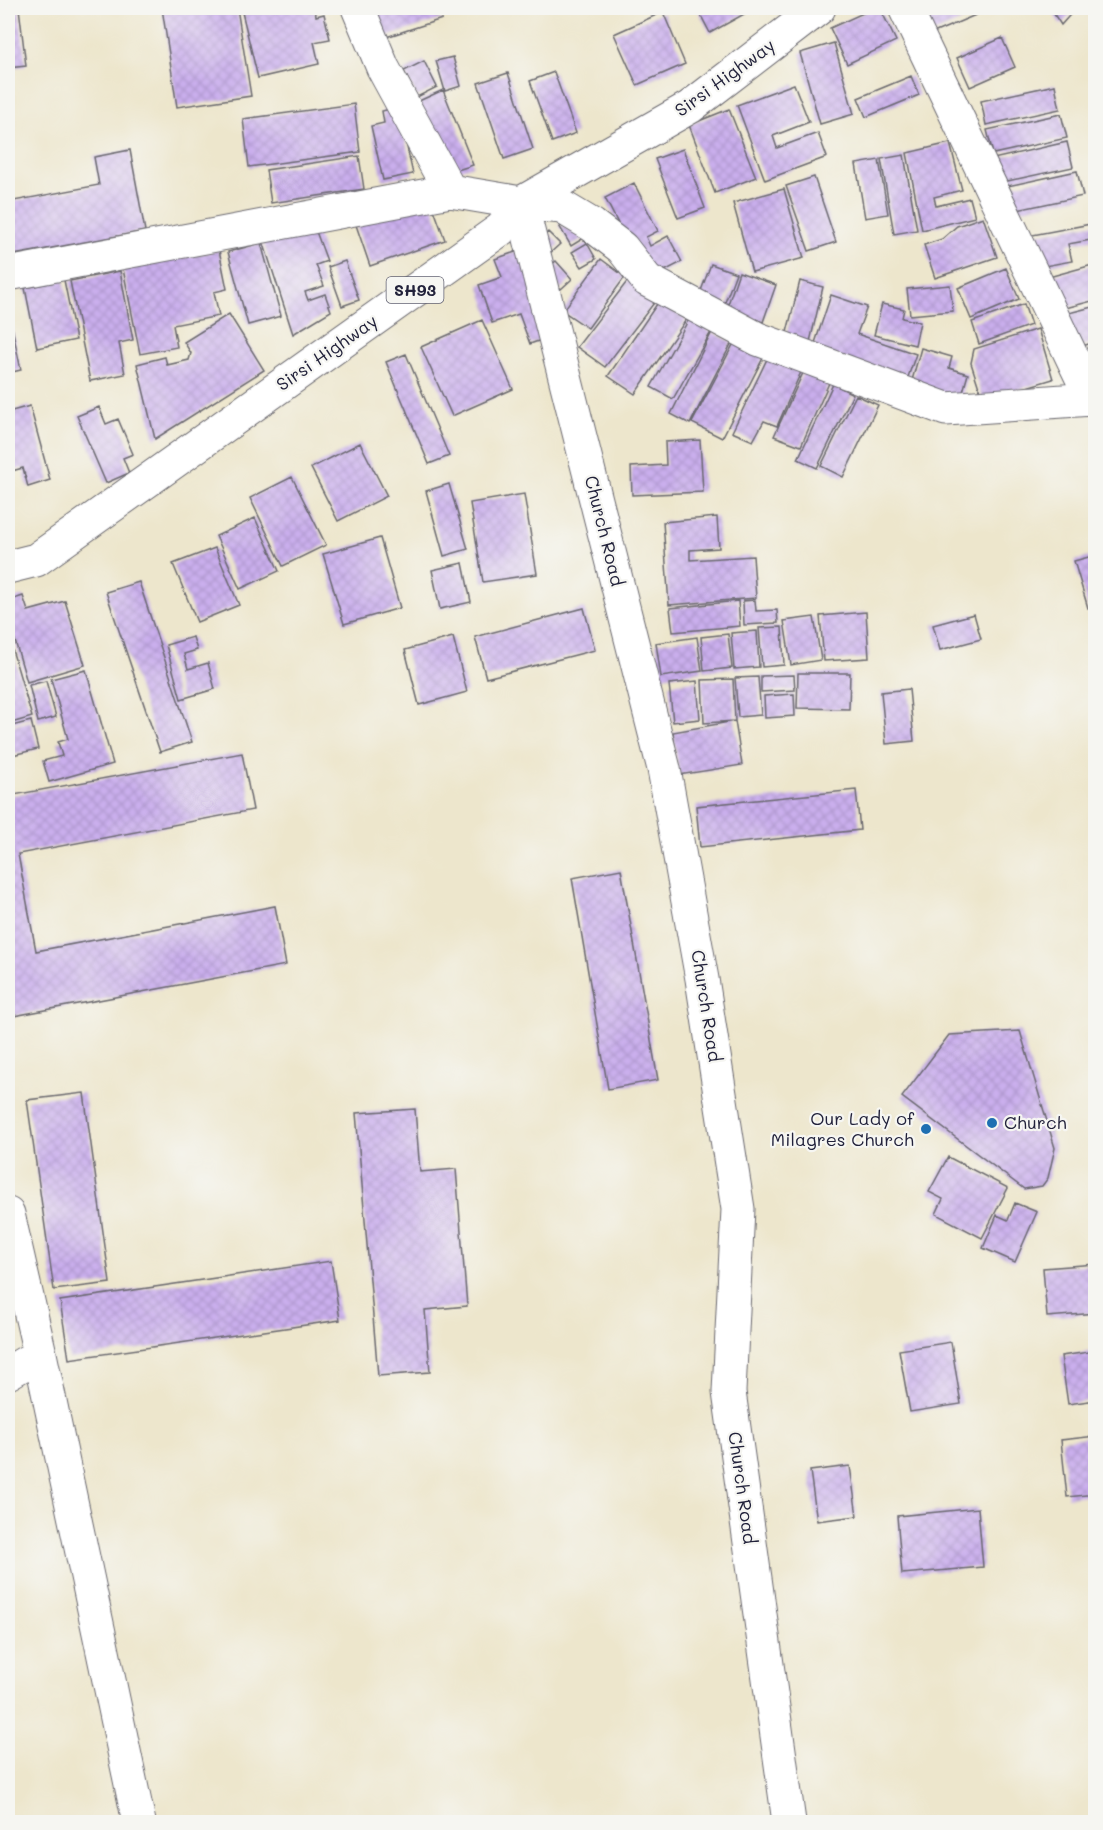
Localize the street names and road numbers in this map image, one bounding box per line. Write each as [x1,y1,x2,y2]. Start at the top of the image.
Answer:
street label: Sirsi Highway [670,33,779,122]
road number: SH93 [386,277,444,303]
street label: Sirsi Highway [271,308,382,396]
street label: Church Road [580,473,630,589]
street label: Church Road [686,948,728,1064]
street label: Church Road [723,1430,763,1546]

